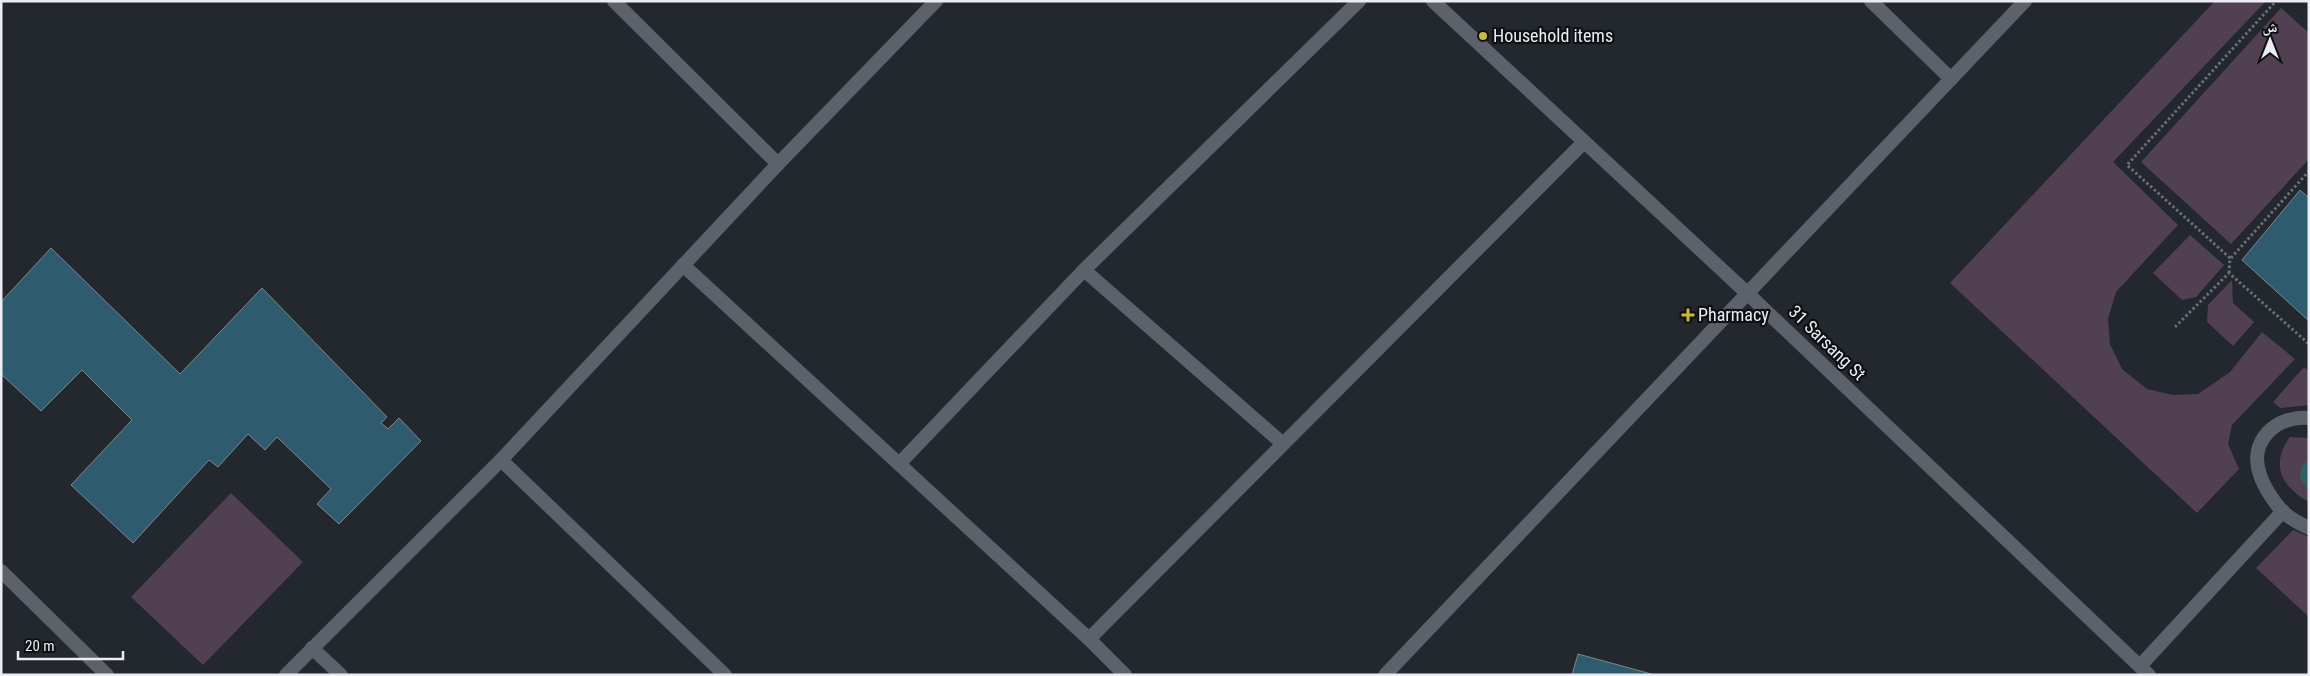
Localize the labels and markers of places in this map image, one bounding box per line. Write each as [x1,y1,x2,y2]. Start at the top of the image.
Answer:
place label: Household items [1493,25,1613,46]
marker: Household items [1477,30,1489,42]
place label: Pharmacy [1698,304,1769,325]
marker: Pharmacy [1682,309,1694,321]

